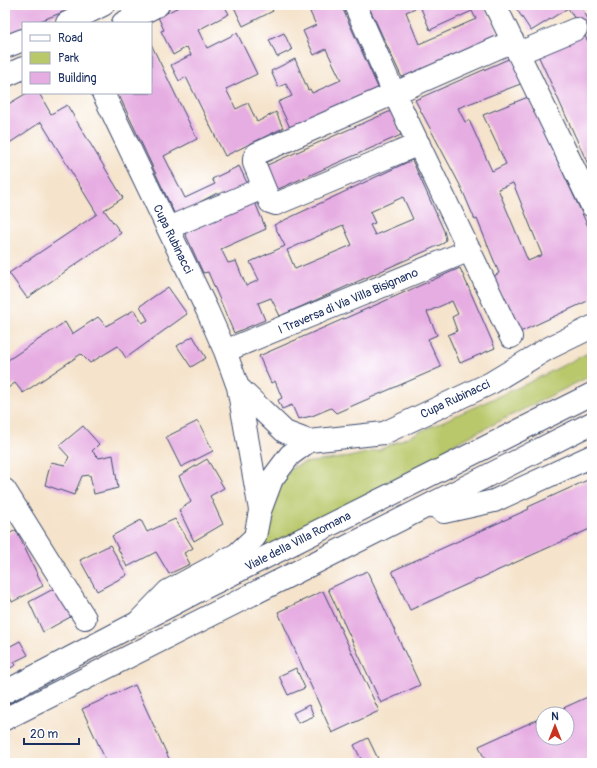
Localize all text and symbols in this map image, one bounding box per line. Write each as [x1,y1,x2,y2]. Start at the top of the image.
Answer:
legend [22,22,152,94]
text: Road [58,31,83,46]
text: Park [58,51,79,66]
text: Building [58,71,97,86]
street label: Cupa Rubinacci [149,202,196,276]
street label: I Traversa di Via Villa Bisignano [276,265,421,338]
street label: Cupa Rubinacci [418,377,492,422]
street label: Viale della Villa Romana [243,508,354,575]
north arrow [535,706,575,746]
text: N [551,710,559,723]
scale bar [24,720,79,746]
text: 20 m [30,727,59,742]

